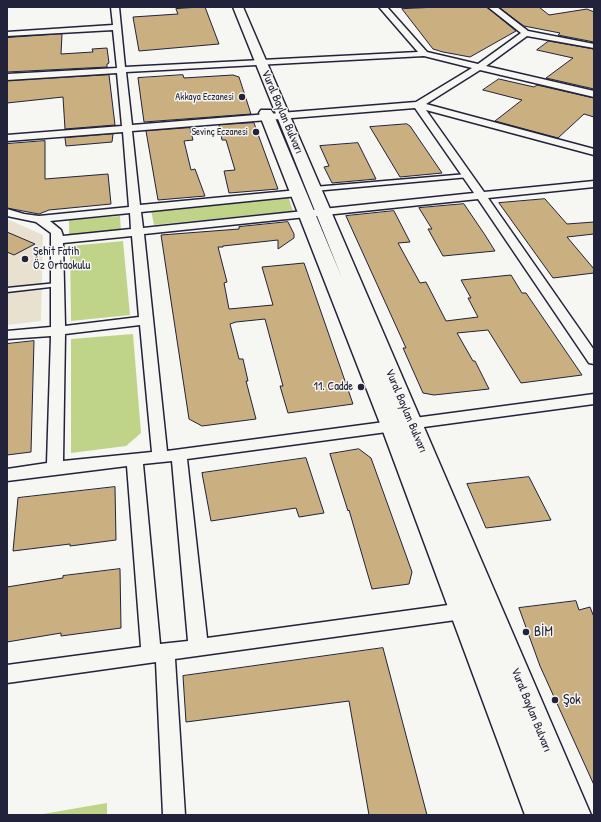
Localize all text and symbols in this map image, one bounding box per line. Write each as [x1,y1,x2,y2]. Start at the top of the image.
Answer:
street label: Vural Baylan Bulvarı [258,68,306,156]
place label: Akkaya Eczanesi [175,91,234,103]
marker: Akkaya Eczanesi [237,92,247,102]
place label: Sevinç Eczanesi [191,126,248,138]
marker: Sevinç Eczanesi [251,127,261,137]
place label: Şehit Fatih Öz Ortaokulu [33,245,90,273]
marker: Şehit Fatih Öz Ortaokulu [20,254,30,264]
street label: Vural Baylan Bulvarı [382,367,430,455]
place label: 11. Cadde [314,380,353,394]
marker: 11. Cadde [356,382,366,392]
place label: BİM [534,624,553,640]
marker: BİM [521,627,531,637]
street label: Vural Baylan Bulvarı [508,666,554,754]
place label: Şok [563,692,581,708]
marker: Şok [550,695,560,705]

